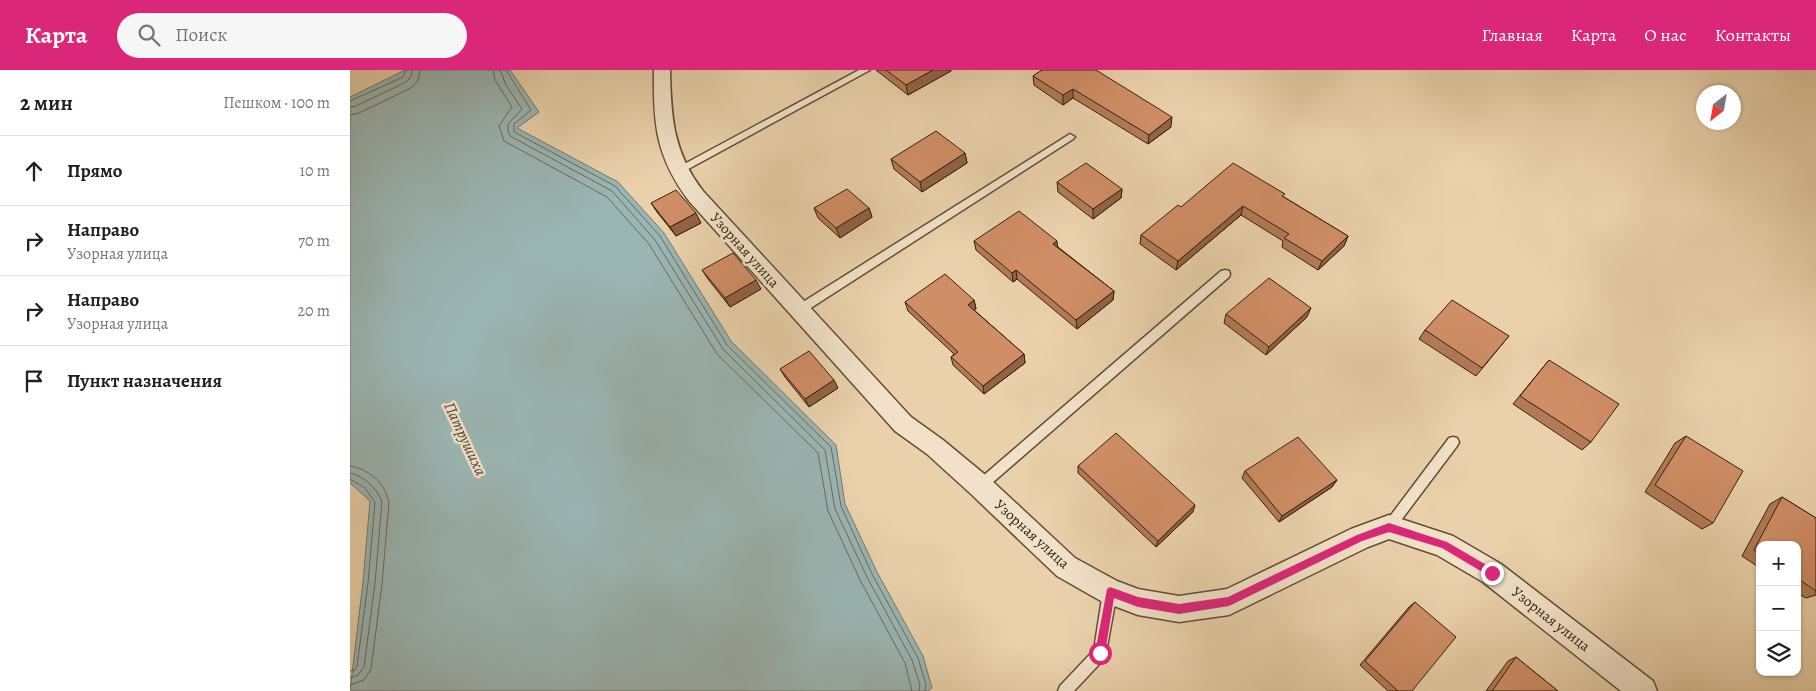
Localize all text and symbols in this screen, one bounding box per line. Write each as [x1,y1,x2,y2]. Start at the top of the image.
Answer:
search box [117,13,467,58]
text: Карта [25,19,87,51]
icon: search [135,21,163,49]
text: Поиск [175,22,227,48]
text: Главная [1482,23,1543,47]
text: Карта [1571,23,1616,47]
text: О нас [1644,23,1687,47]
text: Контакты [1715,23,1791,47]
north arrow [1696,85,1741,130]
text: 2 мин [20,89,73,117]
text: Пешком · 100 m [223,92,330,114]
icon: ahead [20,157,48,185]
text: Прямо [67,158,122,184]
text: 10 m [300,160,330,182]
street label: Узорная улица [706,208,784,292]
text: Направо [67,217,139,243]
icon: right [20,227,48,255]
text: 70 m [298,230,330,252]
text: Узорная улица [67,243,168,265]
text: Направо [67,287,139,313]
icon: right [20,297,48,325]
text: 20 m [297,300,330,322]
text: Узорная улица [67,313,168,335]
icon: arrive [20,367,48,395]
text: Пункт назначения [67,368,222,394]
water label: Патрушиха [438,398,492,480]
street label: Узорная улица [990,495,1074,573]
map controls [1756,541,1801,676]
button: + [1756,541,1801,586]
route end [1481,562,1504,585]
street label: Узорная улица [1508,582,1595,656]
button: − [1756,586,1801,631]
button: layers [1756,631,1801,676]
route start [1089,642,1112,665]

